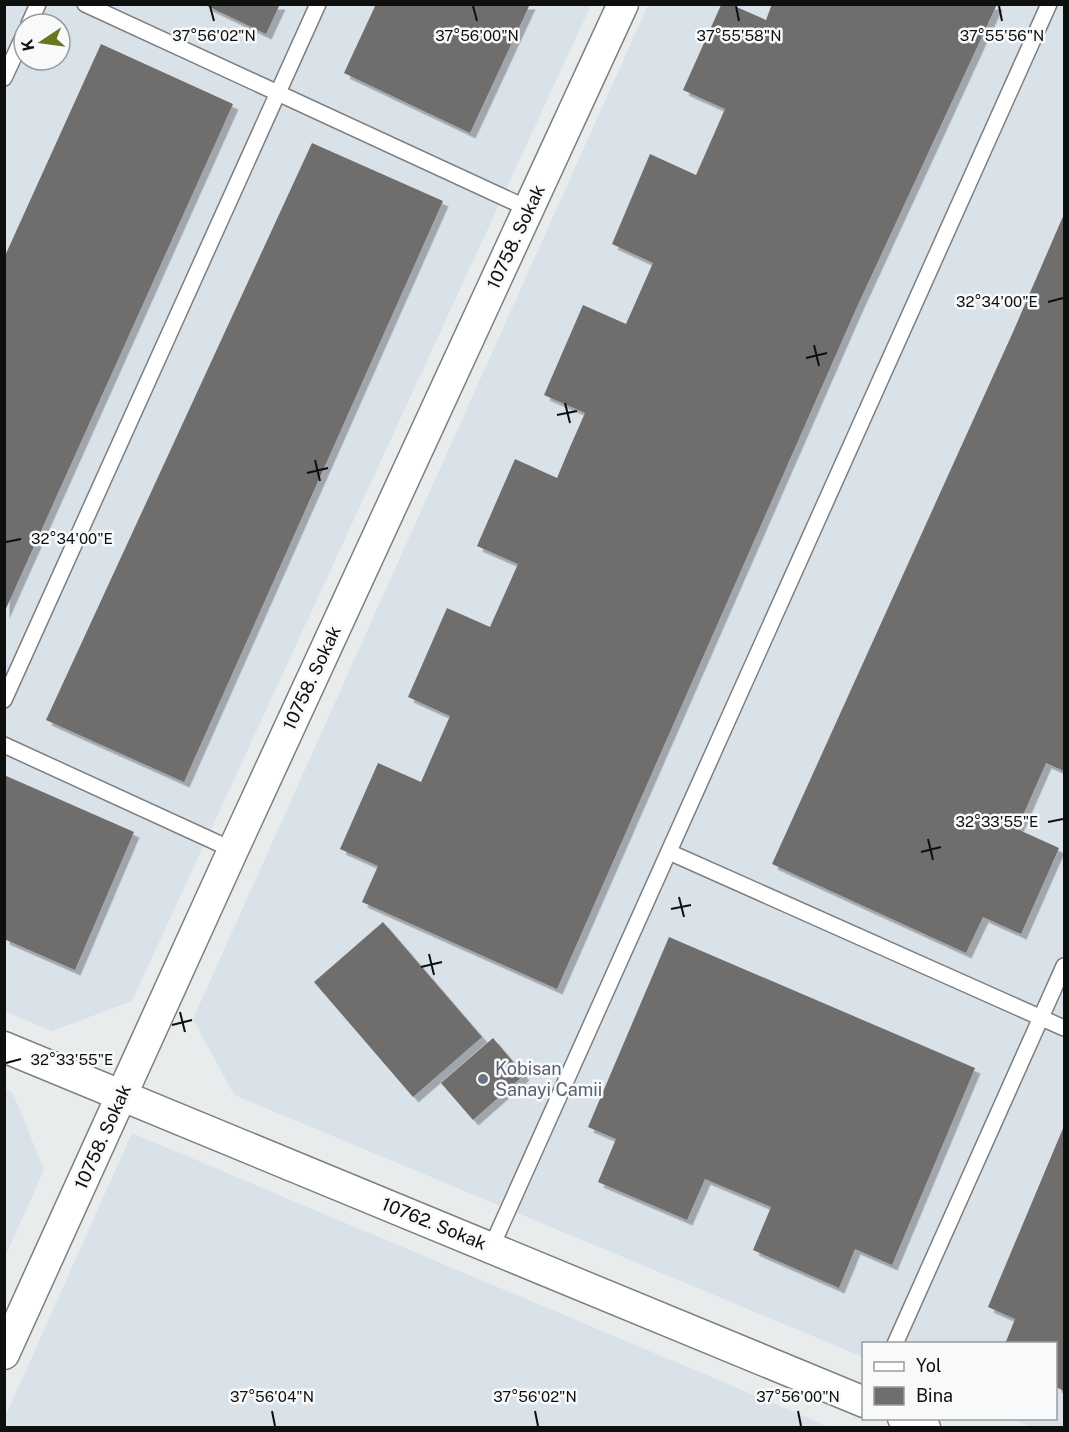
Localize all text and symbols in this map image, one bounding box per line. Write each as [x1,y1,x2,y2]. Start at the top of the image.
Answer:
north arrow [12,12,72,72]
text: 37°56'02"N [172,27,256,44]
text: 37°56'00"N [435,27,519,44]
text: 37°55'58"N [696,27,782,44]
text: 37°55'56"N [960,27,1044,44]
text: K [17,37,38,53]
street label: 10758. Sokak [482,181,549,292]
text: 32°34'00"E [956,293,1038,310]
text: 32°34'00"E [31,530,113,547]
street label: 10758. Sokak [278,622,345,733]
text: 32°33'55"E [956,813,1038,830]
text: 32°33'55"E [31,1051,113,1068]
place label: Kobisan Sanayi Camii [495,1058,602,1100]
marker: Kobisan Sanayi Camii [476,1072,490,1086]
street label: 10758. Sokak [70,1081,135,1192]
street label: 10762. Sokak [379,1193,490,1254]
legend [862,1342,1057,1420]
text: Yol [916,1355,941,1376]
text: Bina [916,1385,953,1406]
text: 37°56'04"N [230,1388,314,1405]
text: 37°56'02"N [493,1388,577,1405]
text: 37°56'00"N [756,1388,840,1405]

